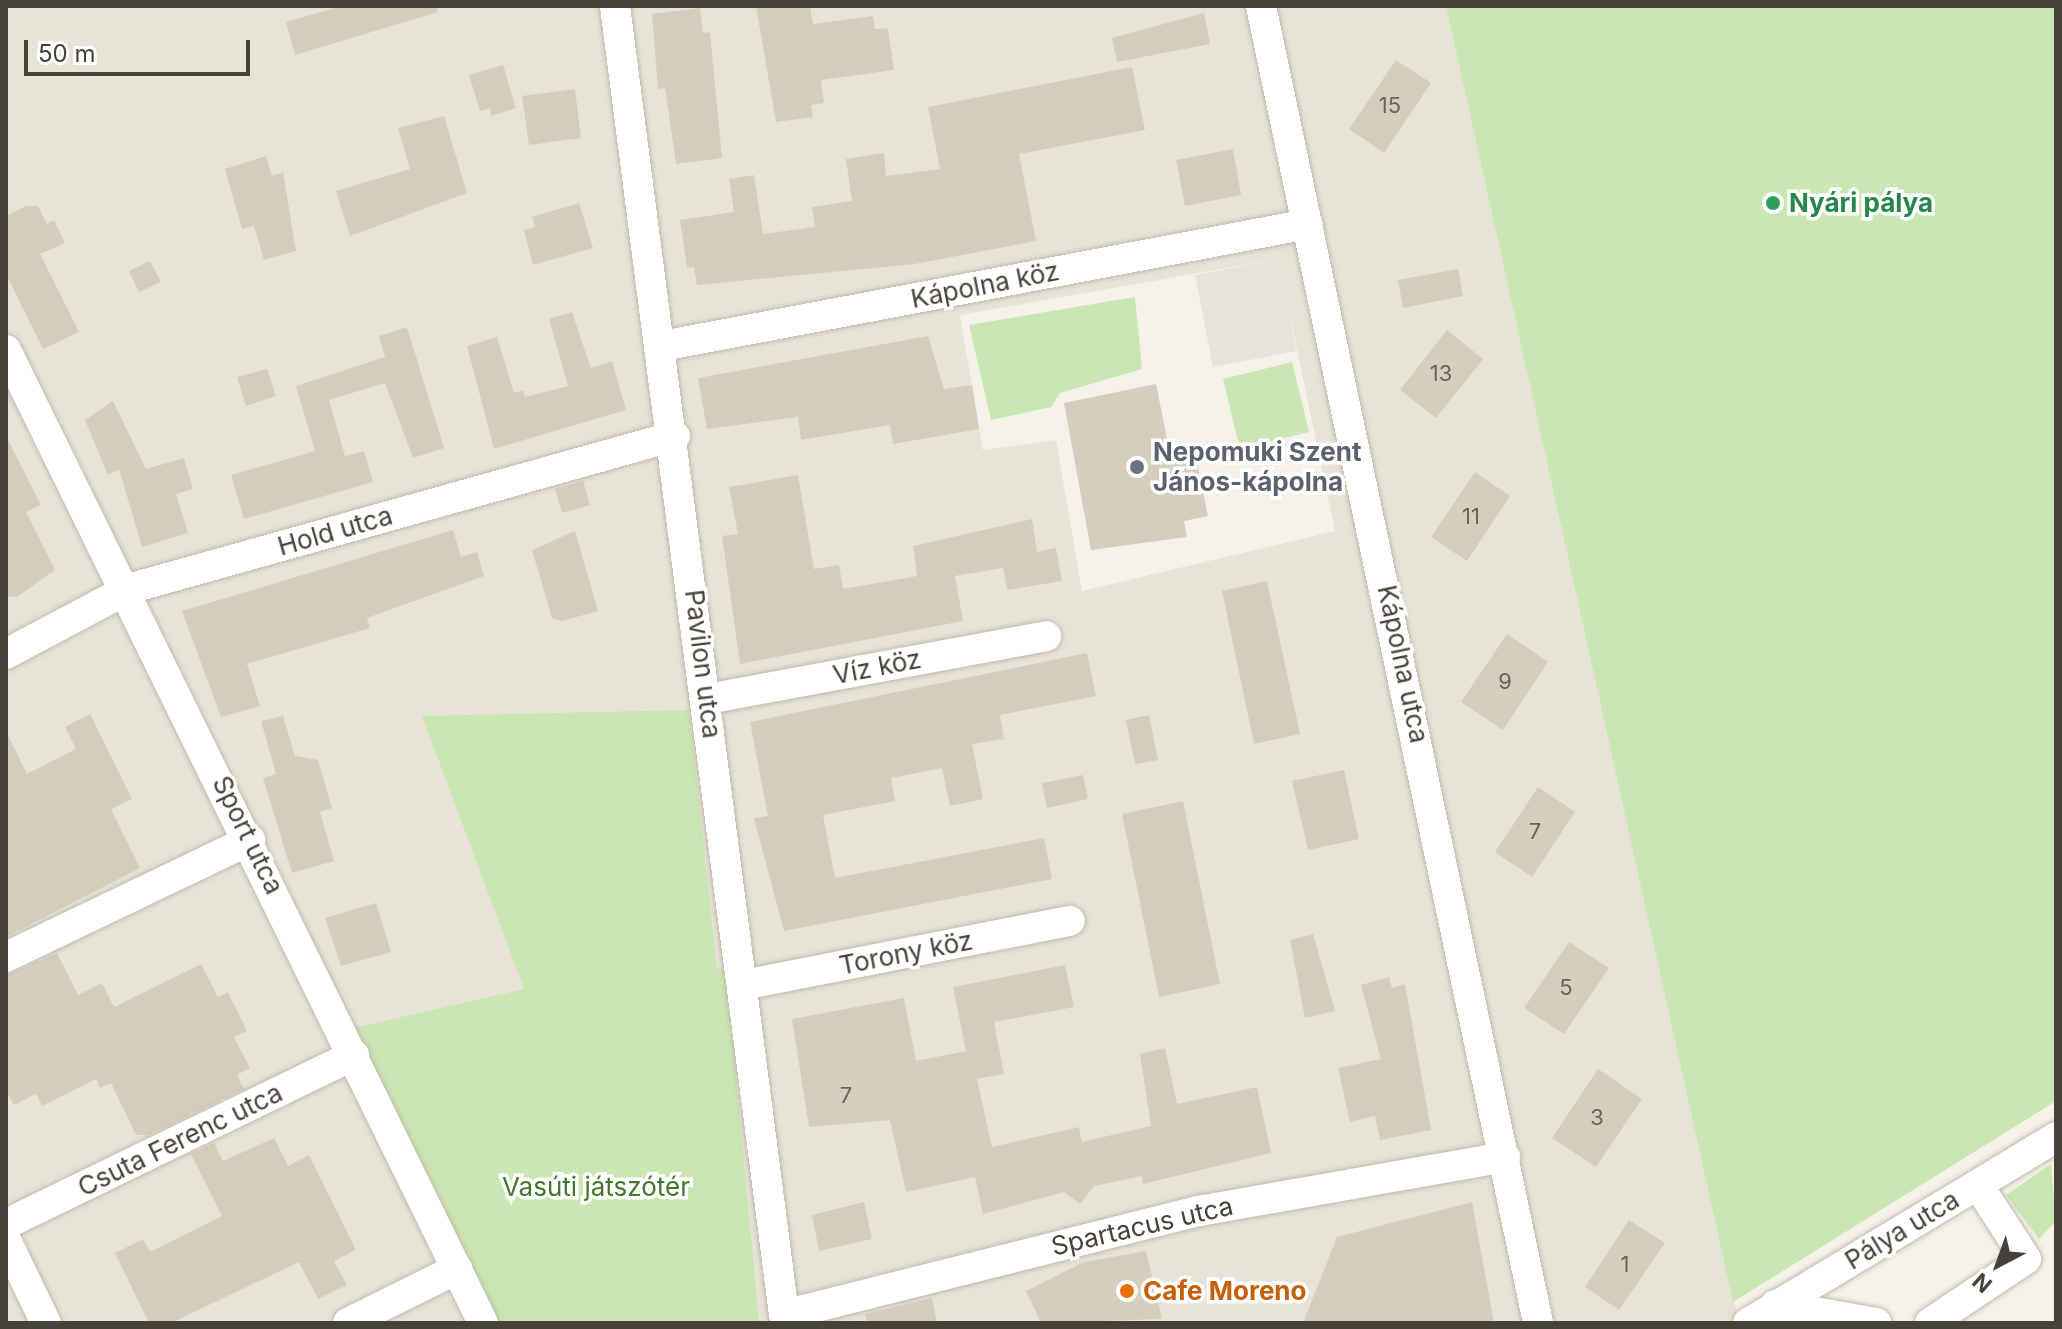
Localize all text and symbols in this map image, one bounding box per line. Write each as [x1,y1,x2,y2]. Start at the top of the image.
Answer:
scale bar [28,24,254,74]
text: 50 m [38,39,96,68]
house number: 15 [1379,93,1401,119]
place label: Nyári pálya [1789,187,1933,219]
marker: Nyári pálya [1764,194,1782,212]
street label: Kápolna köz [908,255,1062,315]
house number: 13 [1430,361,1452,387]
place label: Nepomuki Szent János-kápolna [1153,436,1361,498]
marker: Nepomuki Szent János-kápolna [1128,458,1146,476]
street label: Hold utca [274,500,396,562]
house number: 11 [1462,504,1480,530]
street label: Kápolna utca [1371,582,1435,746]
street label: Pavilon utca [678,588,728,740]
street label: Víz köz [830,643,924,691]
house number: 9 [1498,669,1512,695]
street label: Sport utca [206,771,290,899]
house number: 7 [1529,819,1541,845]
street label: Torony köz [837,925,975,981]
house number: 5 [1559,975,1573,1001]
street label: Csuta Ferenc utca [73,1077,287,1203]
house number: 7 [840,1083,852,1109]
house number: 3 [1590,1105,1604,1131]
park label: Vasúti játszótér [502,1171,690,1203]
street label: Pálya utca [1839,1184,1965,1276]
street label: Spartacus utca [1048,1190,1236,1262]
north arrow [1958,1225,2038,1305]
house number: 1 [1621,1252,1629,1278]
text: N [1967,1268,1997,1298]
place label: Cafe Moreno [1143,1275,1307,1307]
marker: Cafe Moreno [1118,1282,1136,1300]

